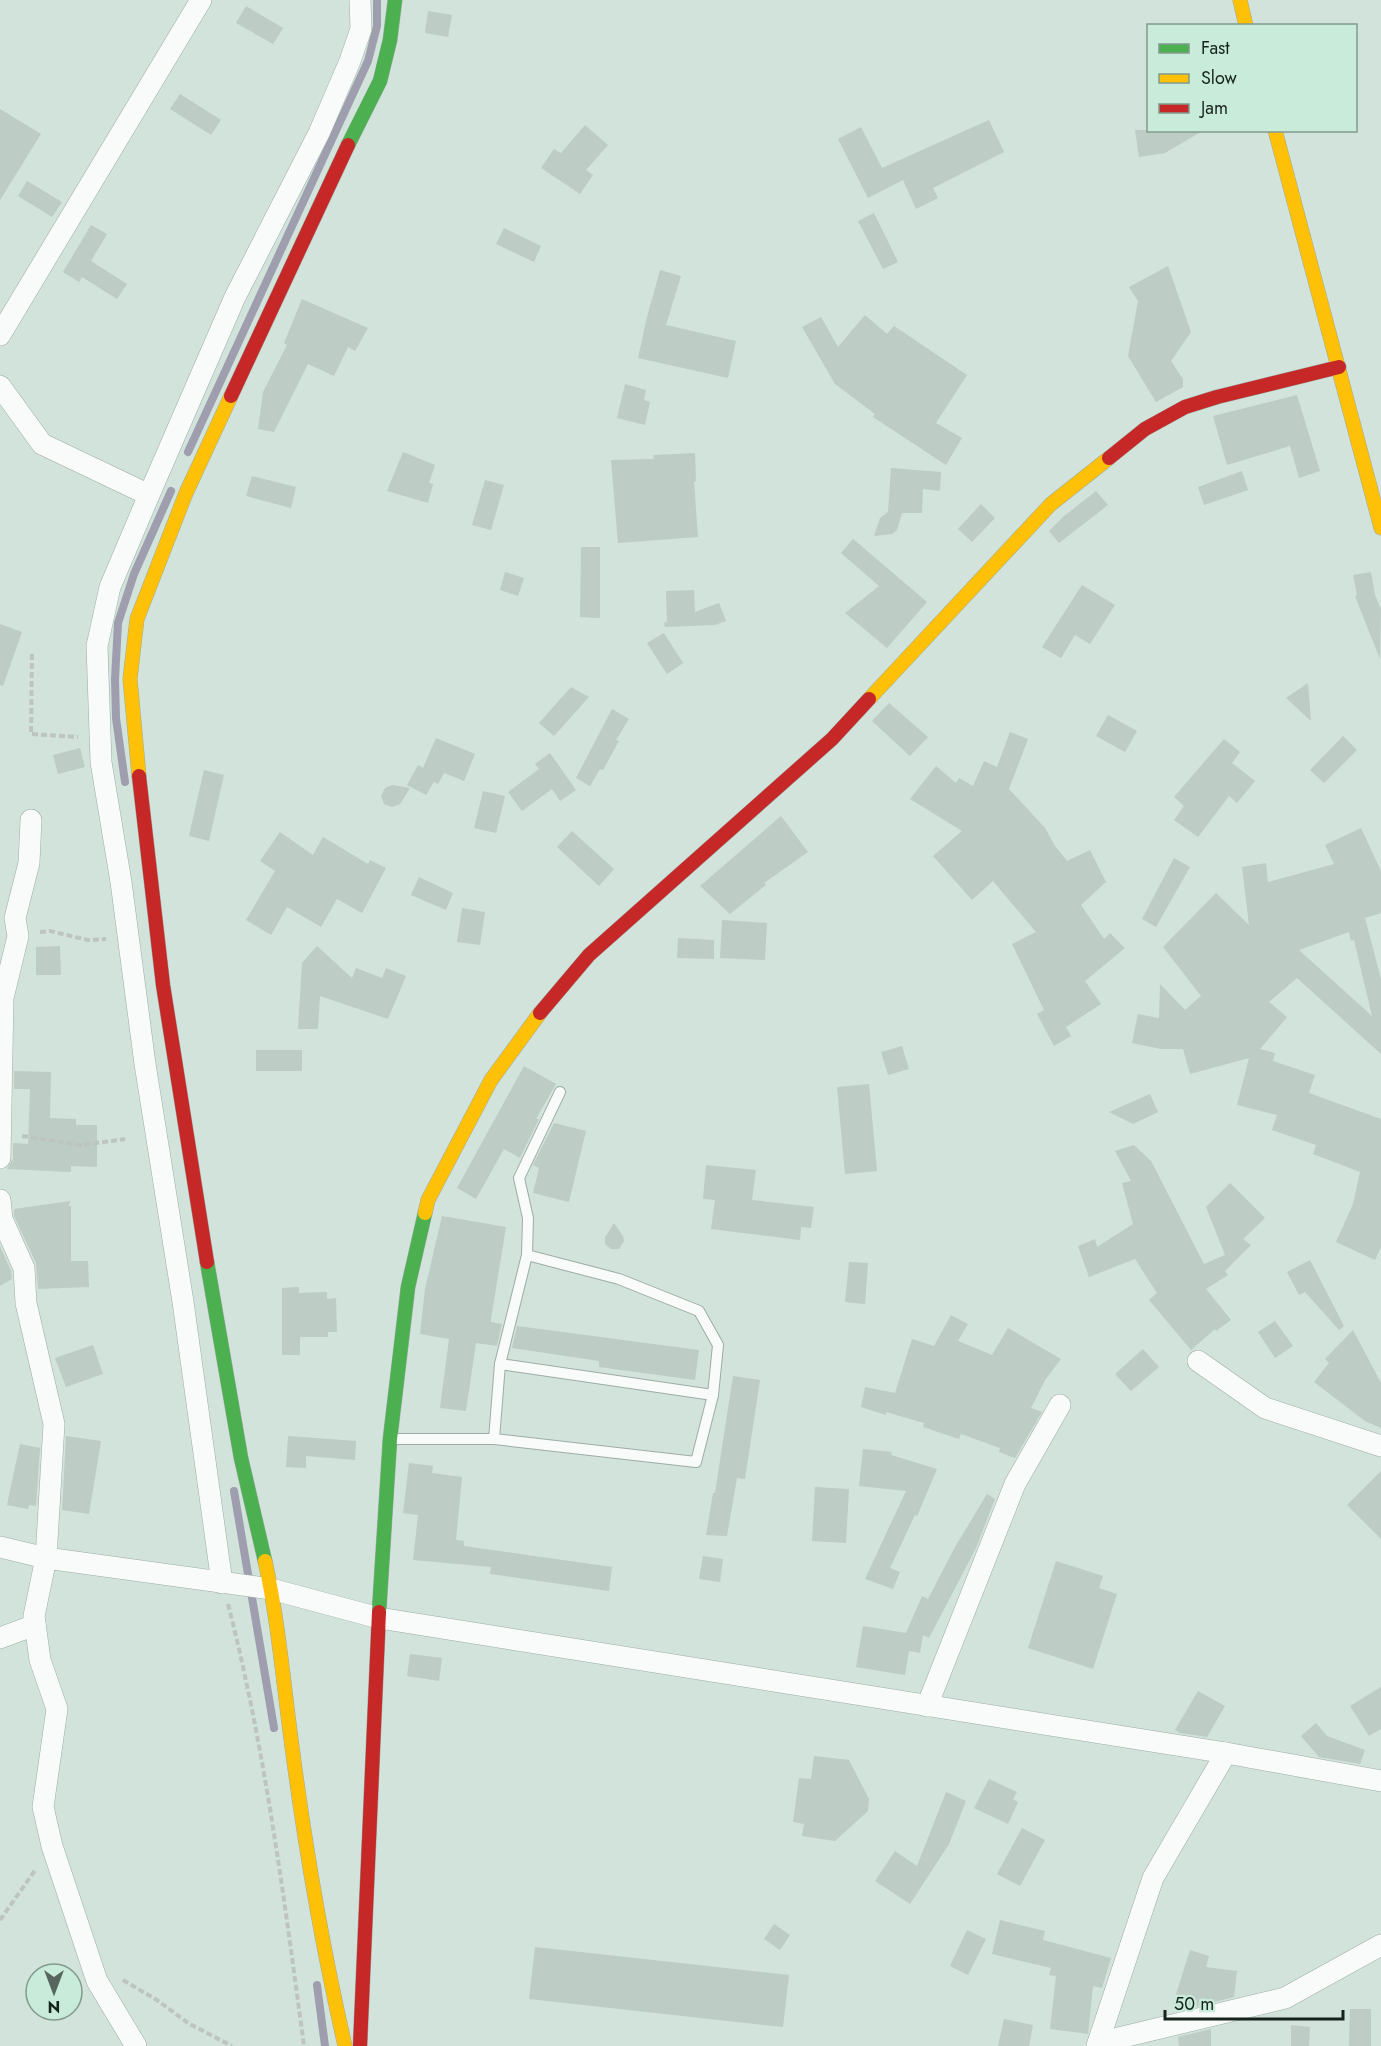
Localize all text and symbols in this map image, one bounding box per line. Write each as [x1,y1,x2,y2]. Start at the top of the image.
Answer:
legend [1147,24,1357,132]
text: Fast [1201,35,1230,61]
text: Slow [1201,65,1238,91]
text: Jam [1199,95,1228,121]
north arrow [24,1962,84,2022]
scale bar [1165,1983,1344,2021]
text: 50 m [1174,1991,1214,2017]
text: N [48,1995,60,2018]

